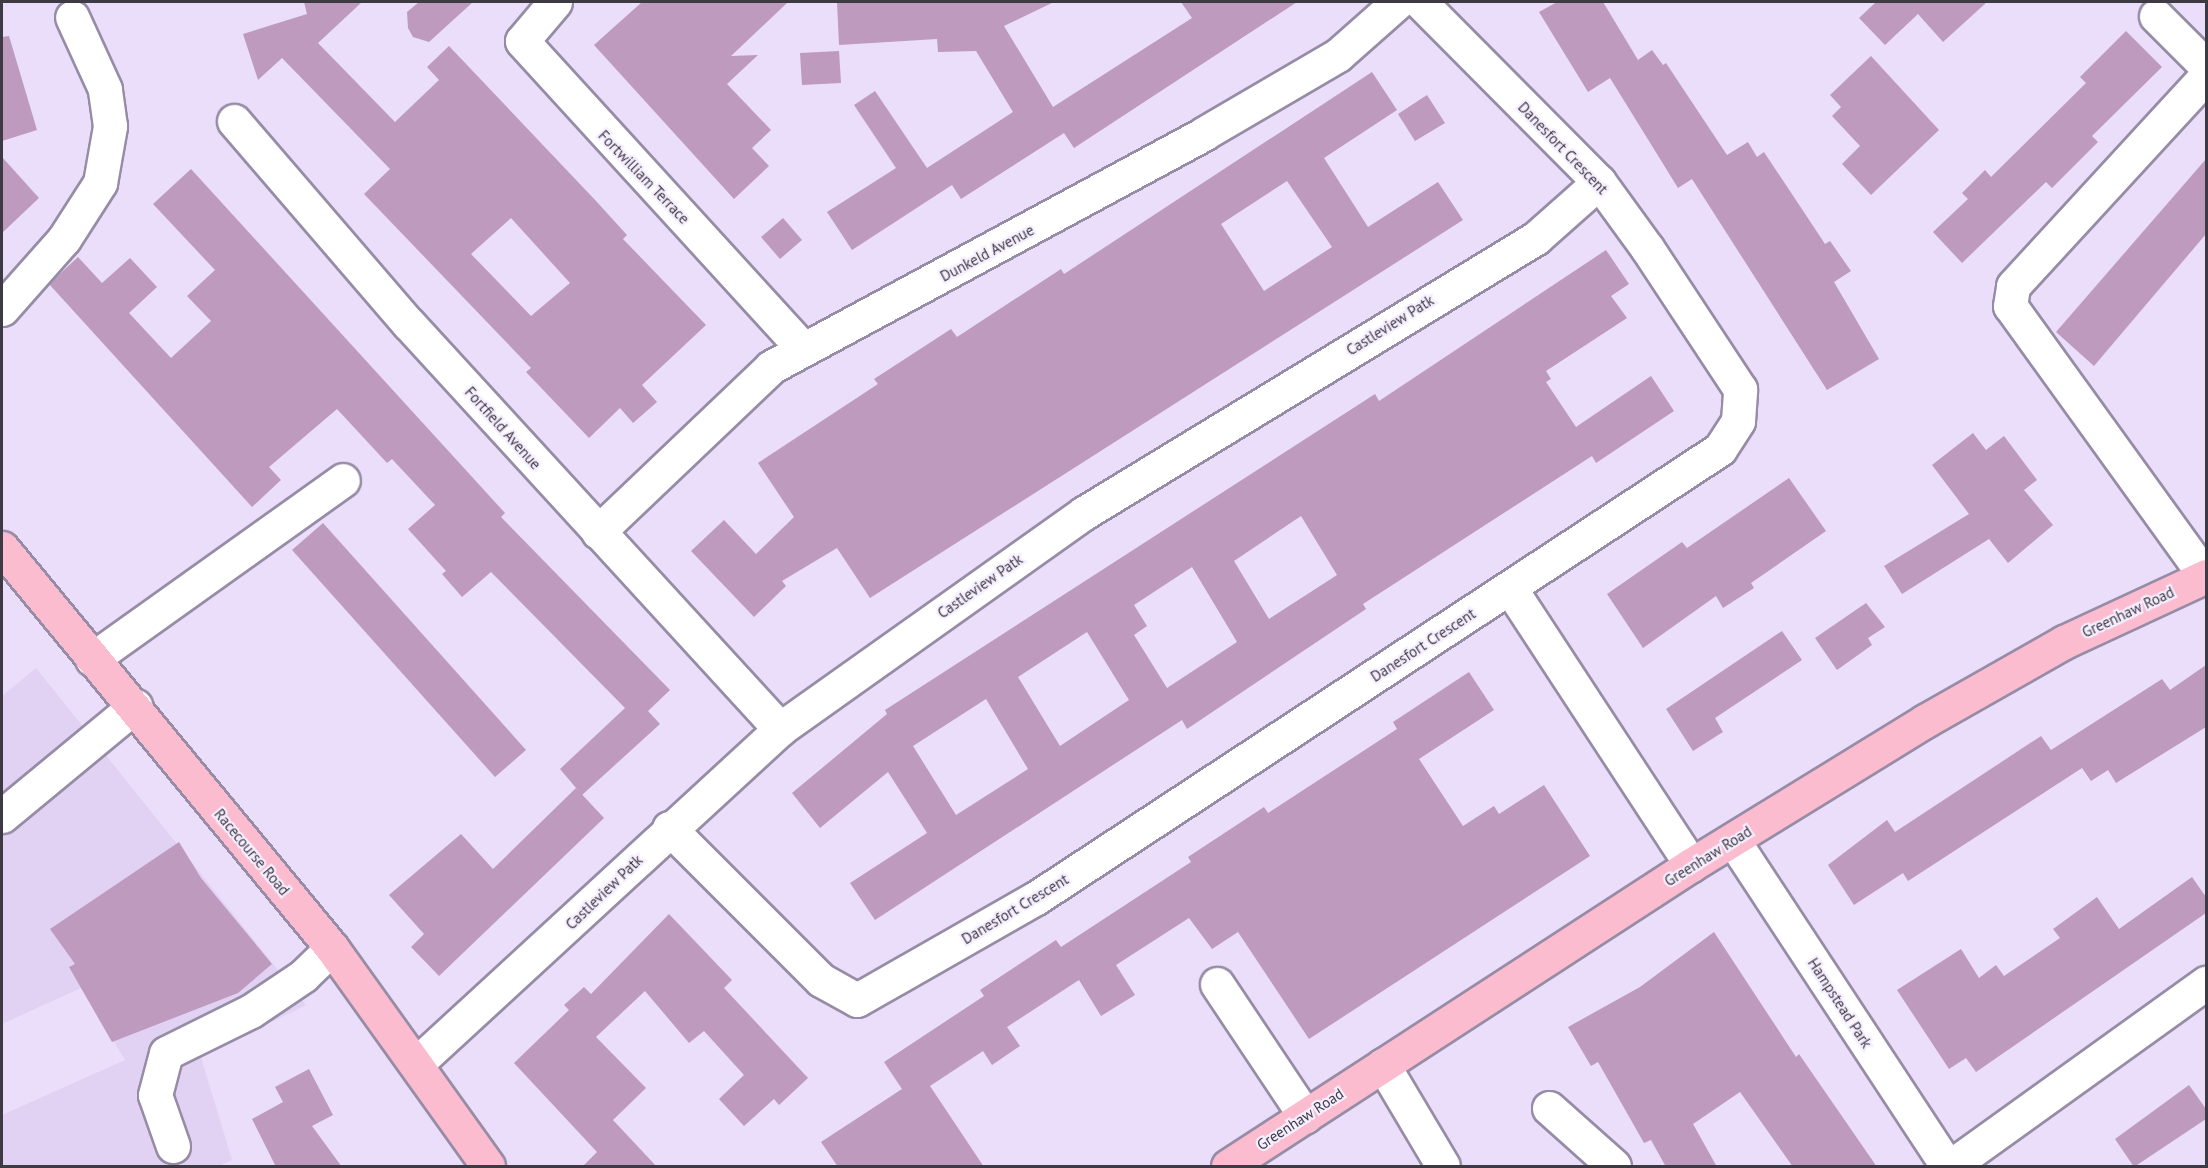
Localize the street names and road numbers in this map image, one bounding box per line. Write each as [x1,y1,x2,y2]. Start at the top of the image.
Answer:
street label: Danesfort Crescent [1514,98,1612,198]
street label: Fortwilliam Terrace [595,126,693,228]
street label: Dunkeld Avenue [937,221,1037,285]
street label: Castleview Patk [1343,291,1437,359]
street label: Fortfield Avenue [461,383,545,473]
street label: Castleview Patk [934,550,1026,622]
street label: Greenhaw Road [2079,583,2177,641]
street label: Danesfort Crescent [1367,604,1479,686]
street label: Racecourse Road [211,805,293,899]
street label: Greenhaw Road [1661,822,1755,890]
street label: Castleview Patk [562,851,646,933]
street label: Danesfort Crescent [958,870,1072,948]
street label: Hampstead Park [1804,955,1876,1051]
street label: Greenhaw Road [1253,1084,1347,1154]

